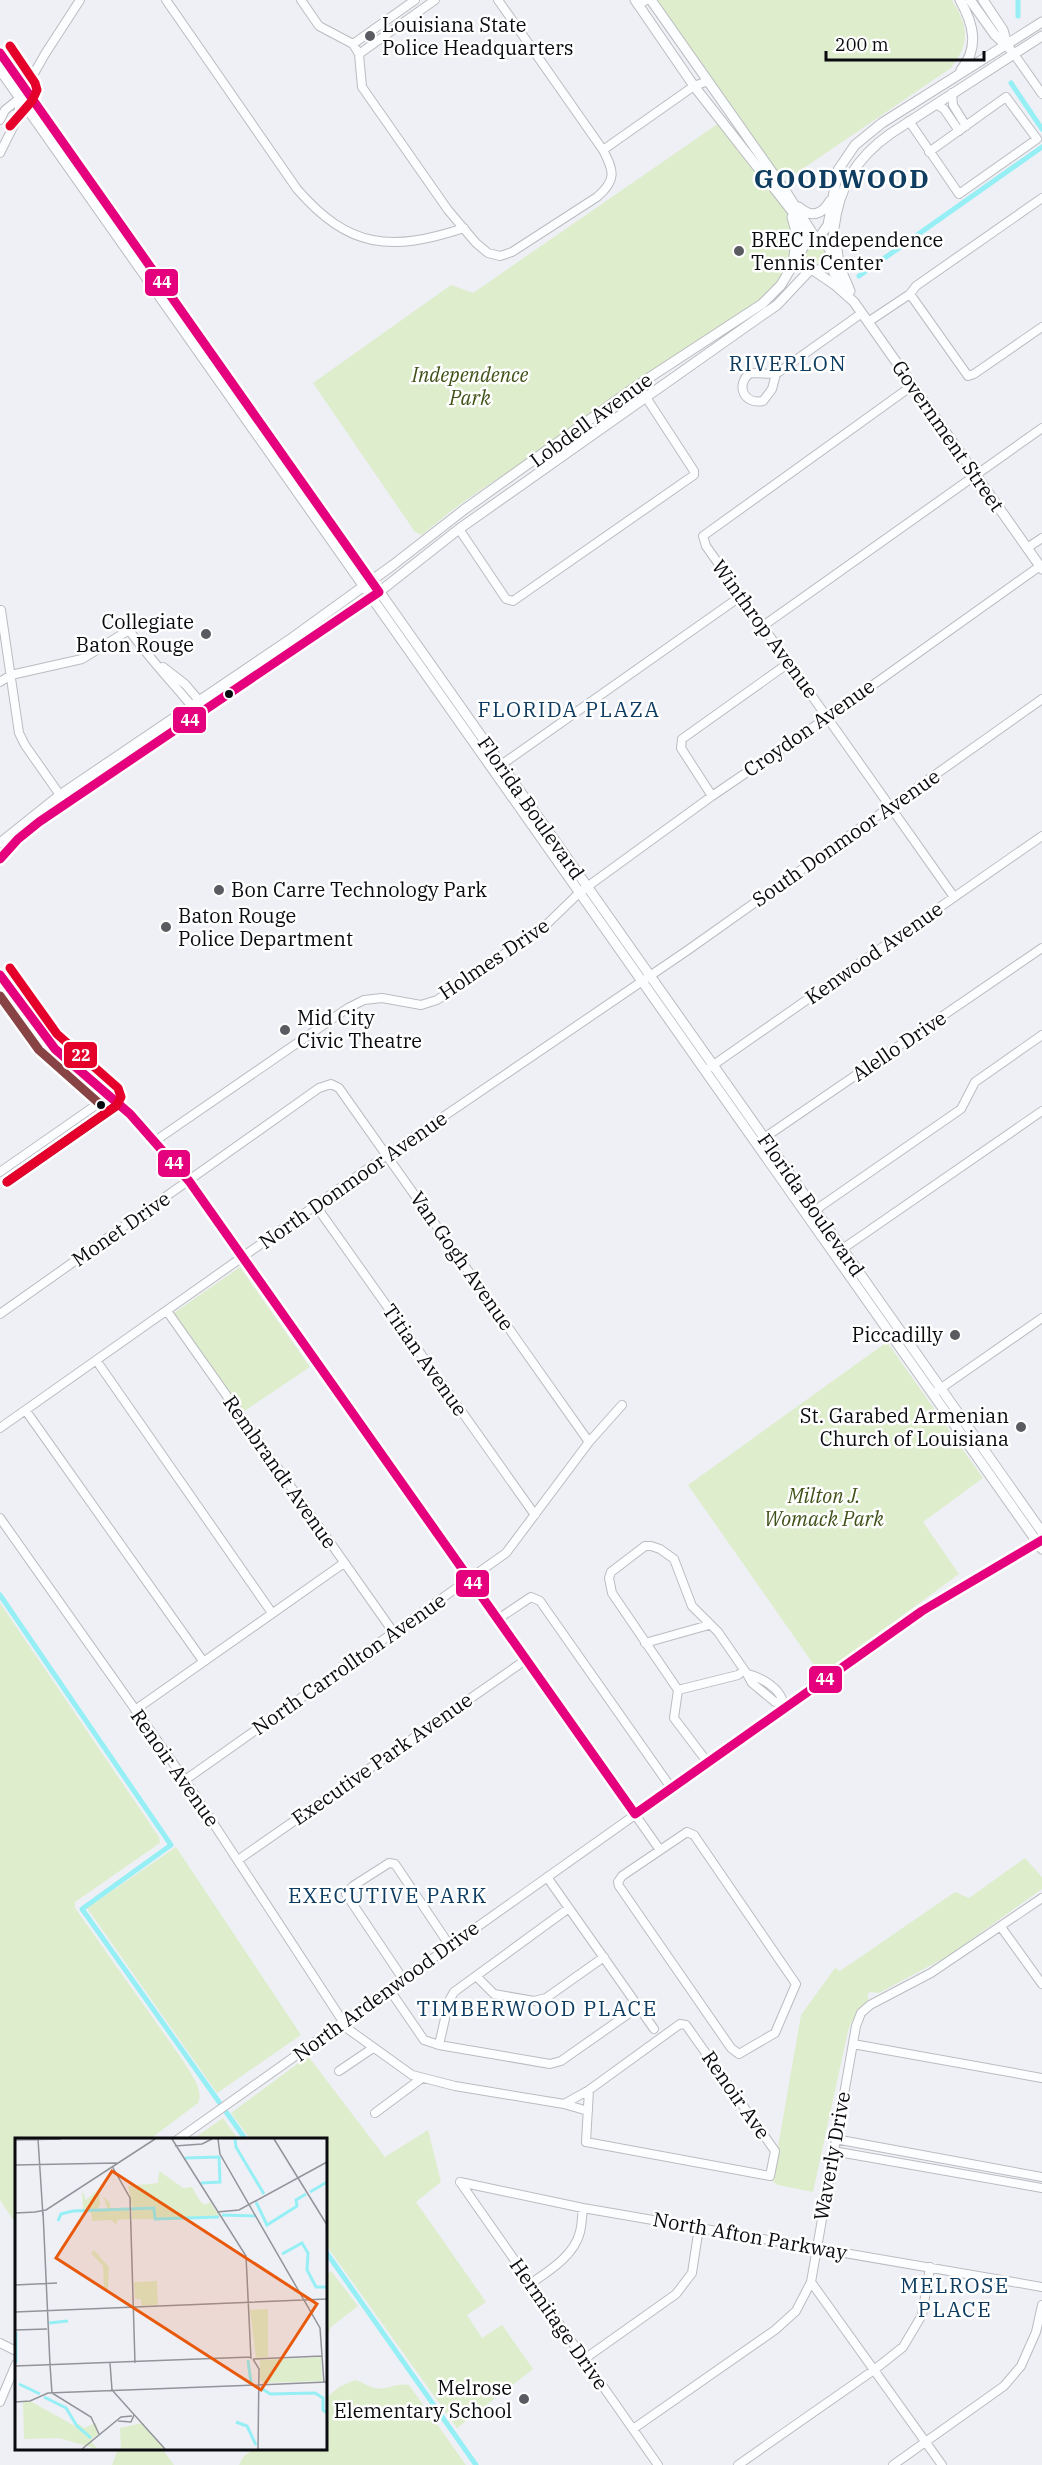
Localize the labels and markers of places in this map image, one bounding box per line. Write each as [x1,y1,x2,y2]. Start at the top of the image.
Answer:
place label: Louisiana State Police Headquarters [382,11,574,61]
marker: Louisiana State Police Headquarters [363,29,377,43]
place label: BREC Independence Tennis Center [751,226,943,276]
marker: BREC Independence Tennis Center [732,244,746,258]
place label: Collegiate Baton Rouge [76,608,194,658]
marker: Collegiate Baton Rouge [199,627,213,641]
unlabelled marker [223,688,235,700]
place label: Bon Carre Technology Park [231,876,487,903]
marker: Bon Carre Technology Park [212,883,226,897]
place label: Baton Rouge Police Department [178,902,353,952]
marker: Baton Rouge Police Department [159,920,173,934]
place label: Mid City Civic Theatre [297,1004,422,1054]
marker: Mid City Civic Theatre [278,1023,292,1037]
unlabelled marker [95,1099,107,1111]
place label: Piccadilly [852,1321,943,1348]
marker: Piccadilly [948,1328,962,1342]
place label: St. Garabed Armenian Church of Louisiana [800,1402,1009,1452]
marker: St. Garabed Armenian Church of Louisiana [1014,1420,1028,1434]
place label: Melrose Elementary School [334,2374,512,2424]
marker: Melrose Elementary School [517,2392,531,2406]

